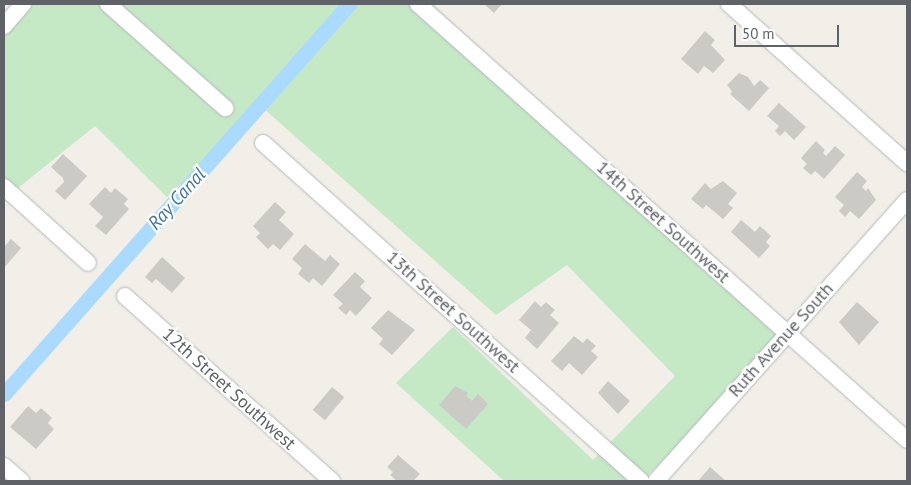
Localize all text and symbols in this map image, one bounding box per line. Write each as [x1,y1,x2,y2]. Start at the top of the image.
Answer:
scale bar [736,15,841,47]
text: 50 m [742,24,775,43]
street label: 14th Street Southwest [592,156,734,288]
water label: Ray Canal [143,163,211,235]
street label: 13th Street Southwest [382,246,524,378]
street label: Ruth Avenue South [724,278,838,402]
street label: 12th Street Southwest [158,323,300,455]

